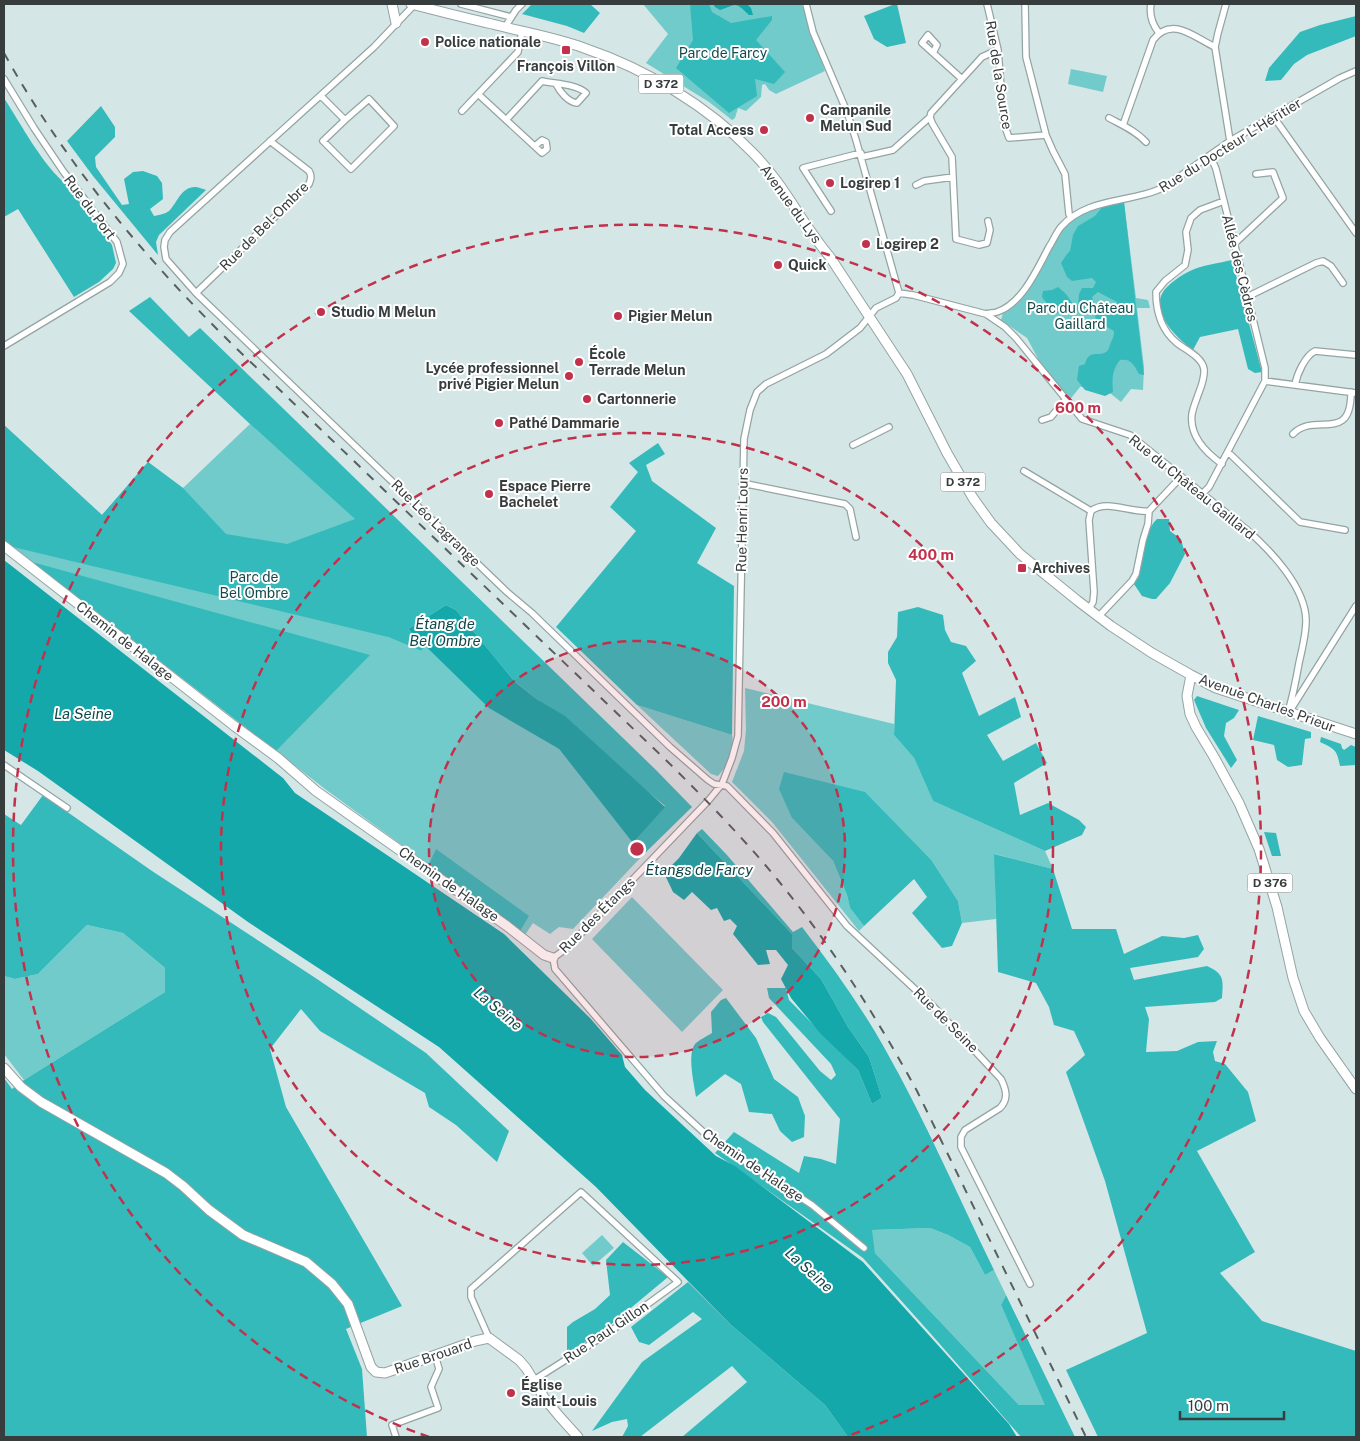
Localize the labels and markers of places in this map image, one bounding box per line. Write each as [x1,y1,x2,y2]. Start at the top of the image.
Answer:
place label: Police nationale [435,34,541,50]
marker: Police nationale [419,36,431,48]
marker: François Villon [560,44,572,56]
place label: François Villon [517,58,615,74]
place label: Campanile Melun Sud [820,102,892,134]
marker: Campanile Melun Sud [804,112,816,124]
place label: Total Access [669,122,754,138]
marker: Total Access [758,124,770,136]
place label: Logirep 1 [840,175,900,191]
marker: Logirep 1 [824,177,836,189]
place label: Logirep 2 [876,236,939,252]
marker: Logirep 2 [860,238,872,250]
place label: Quick [788,257,827,273]
marker: Quick [772,259,784,271]
place label: Studio M Melun [331,304,436,320]
marker: Studio M Melun [315,306,327,318]
place label: Pigier Melun [628,308,712,324]
marker: Pigier Melun [612,310,624,322]
place label: École Terrade Melun [589,345,686,378]
marker: École Terrade Melun [573,356,585,368]
place label: Lycée professionnel privé Pigier Melun [426,360,559,392]
marker: Lycée professionnel privé Pigier Melun [563,370,575,382]
place label: Cartonnerie [597,391,676,407]
marker: Cartonnerie [581,393,593,405]
place label: Pathé Dammarie [509,415,619,431]
marker: Pathé Dammarie [493,417,505,429]
place label: Espace Pierre Bachelet [499,478,591,510]
marker: Espace Pierre Bachelet [483,488,495,500]
place label: Archives [1032,560,1090,576]
marker: Archives [1016,562,1028,574]
centre of rings [628,840,646,858]
place label: Église Saint-Louis [521,1376,597,1409]
marker: Église Saint-Louis [505,1387,517,1399]

